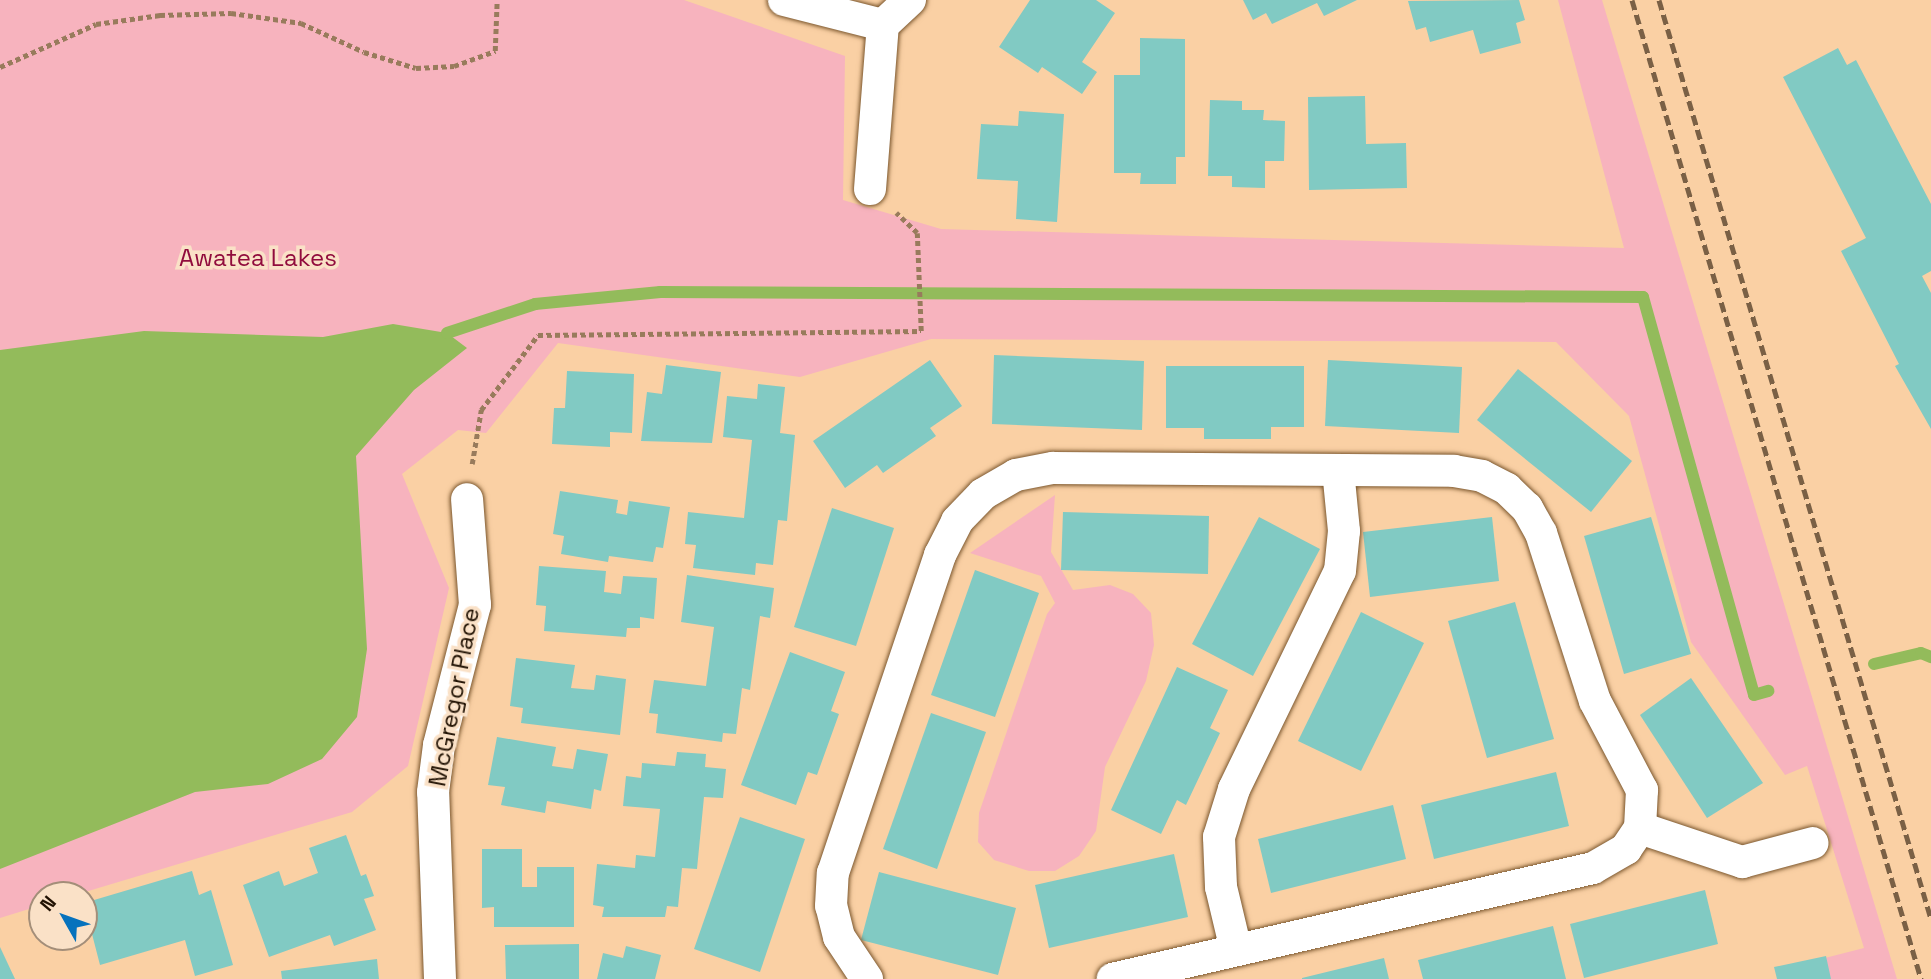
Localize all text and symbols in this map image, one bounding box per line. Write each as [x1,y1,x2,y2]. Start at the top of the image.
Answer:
park label: Awatea Lakes [179,244,337,272]
street label: McGregor Place [423,605,485,789]
north arrow [28,881,98,951]
text: N [34,891,62,916]

